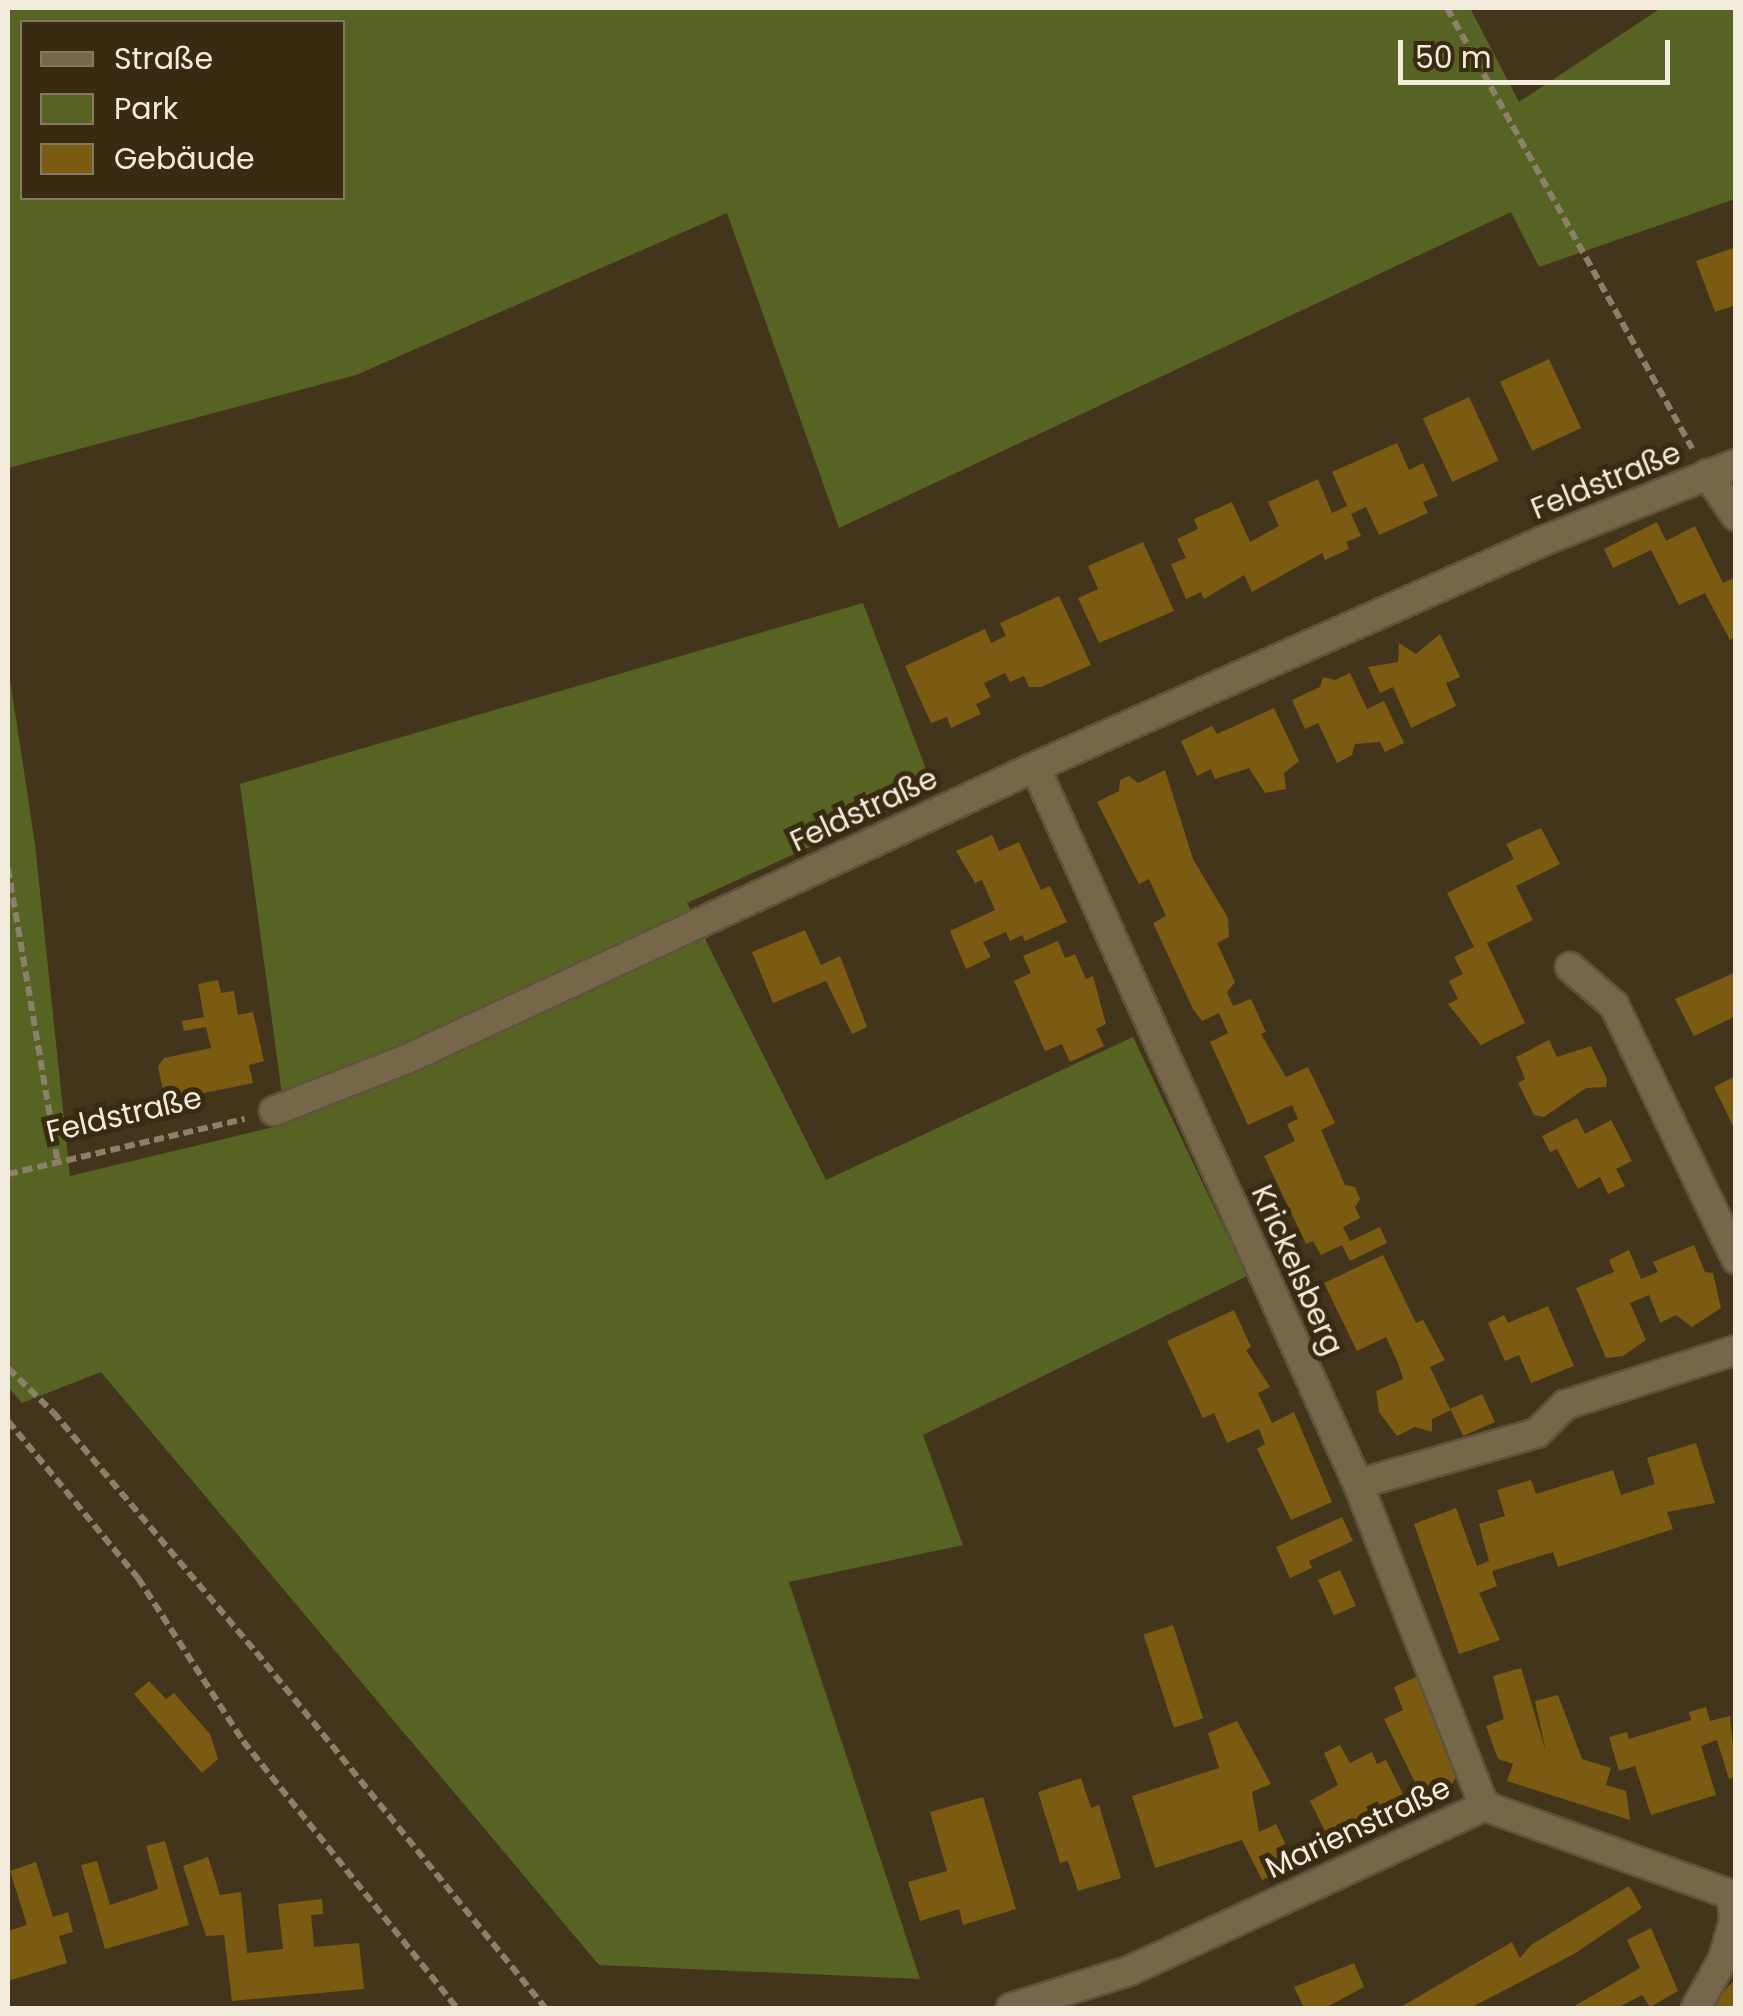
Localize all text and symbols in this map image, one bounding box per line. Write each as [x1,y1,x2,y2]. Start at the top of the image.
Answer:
legend [20,20,345,200]
scale bar [1403,20,1676,82]
text: 50 m [1415,36,1492,79]
text: Straße [114,37,213,80]
text: Park [114,87,178,130]
text: Gebäude [114,137,255,180]
street label: Feldstraße [1526,435,1686,527]
street label: Feldstraße [785,760,943,860]
street label: Feldstraße [43,1080,205,1150]
street label: Krickelsberg [1244,1179,1350,1361]
street label: Marienstraße [1260,1770,1456,1886]

